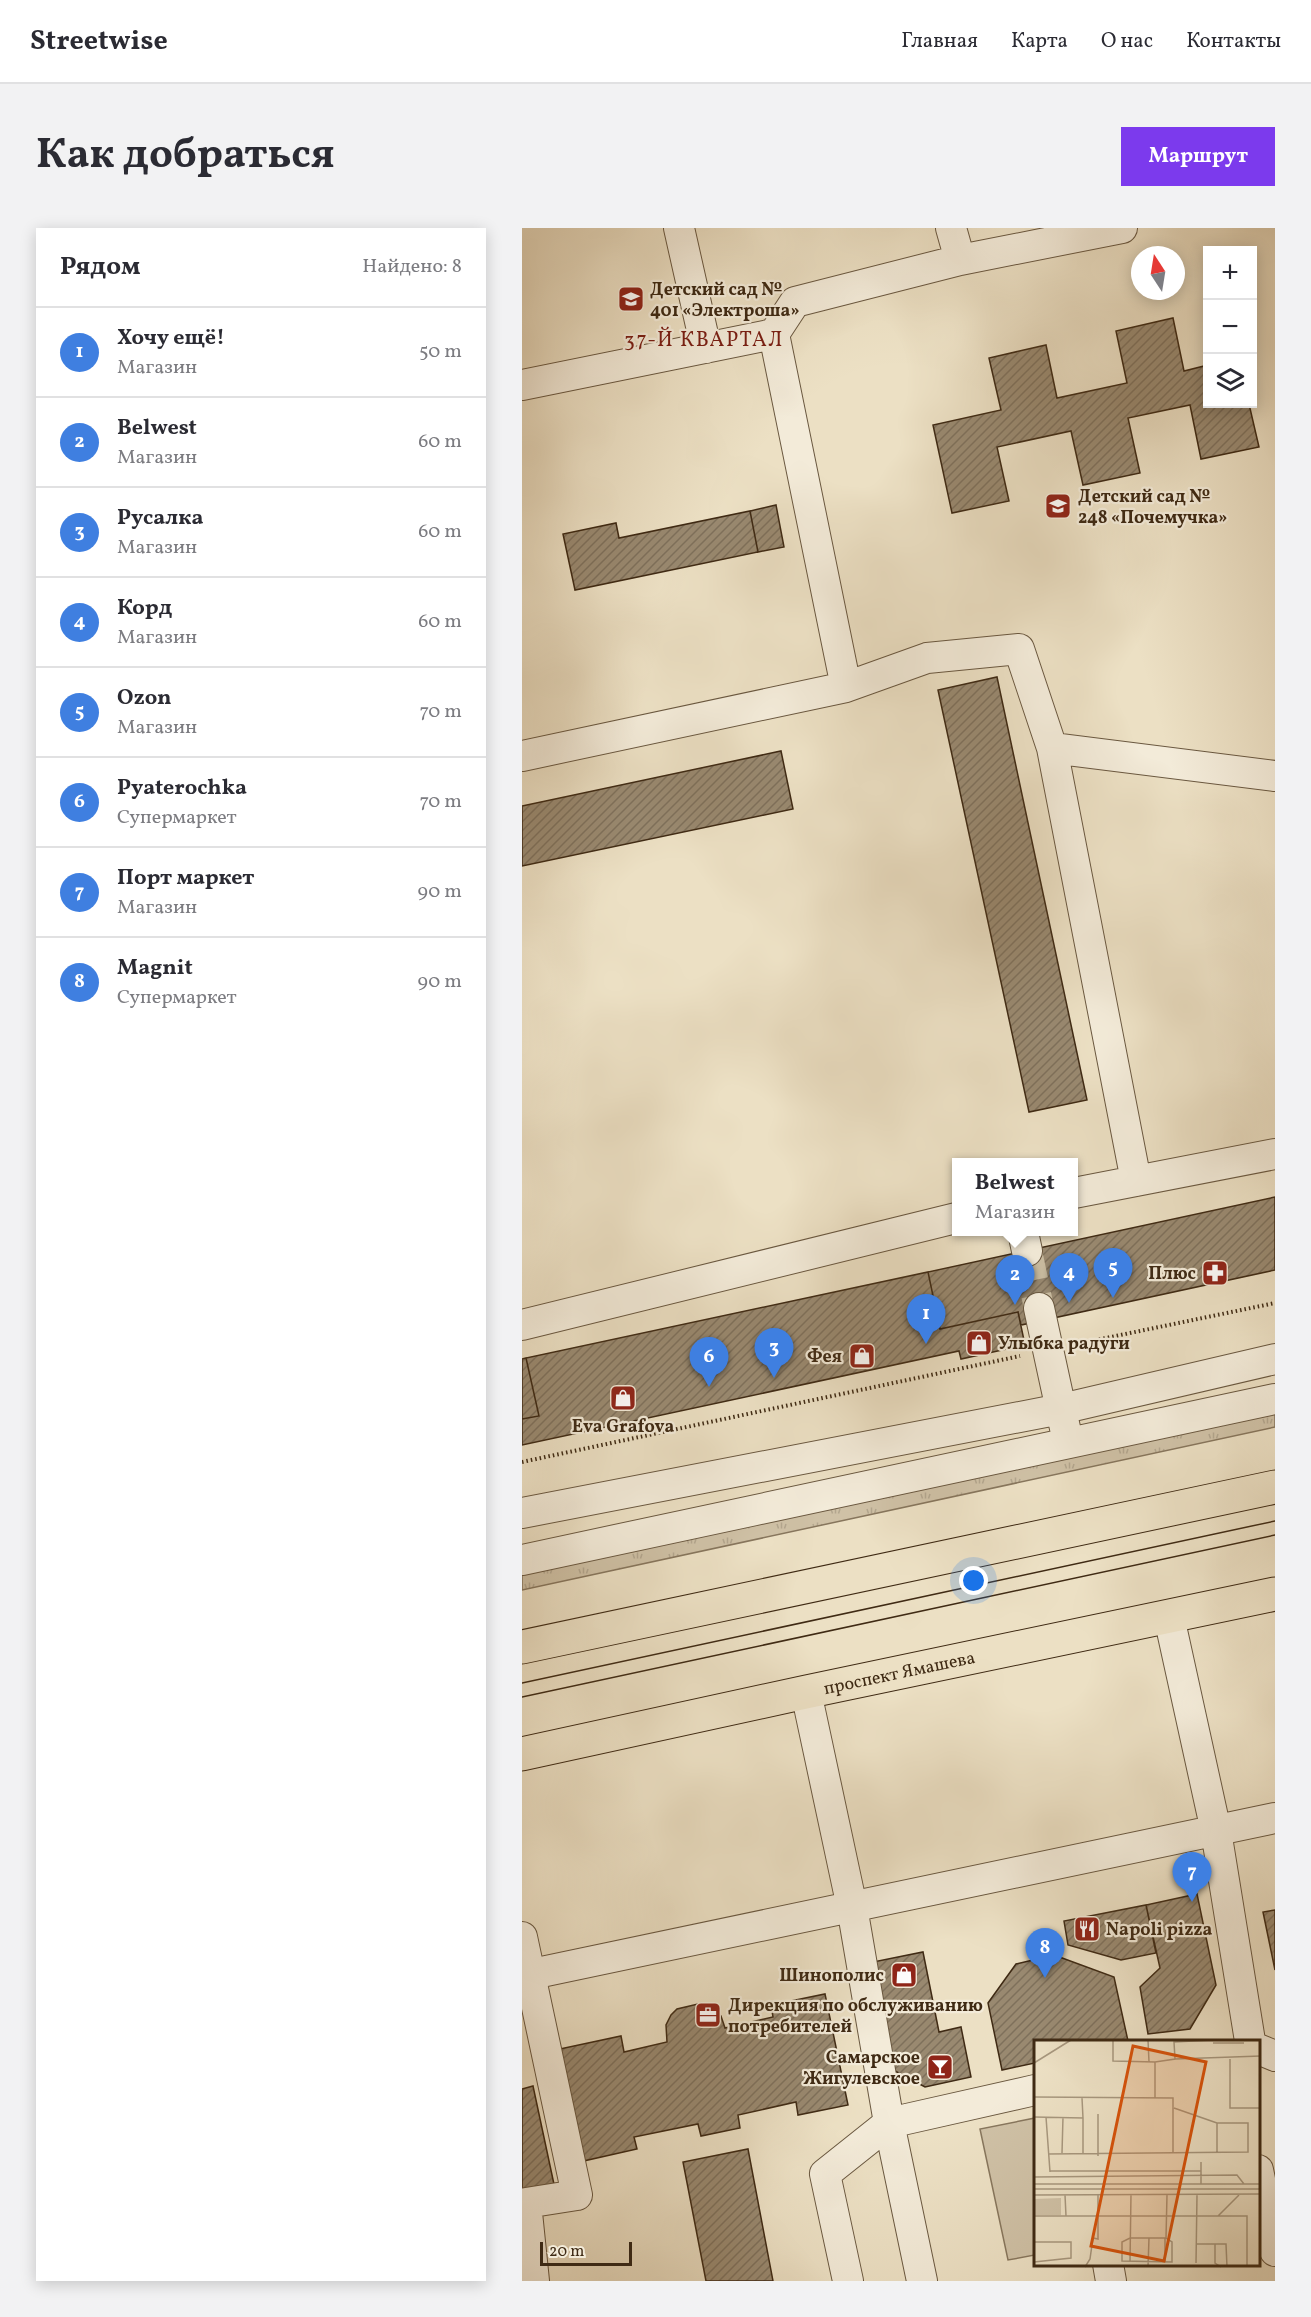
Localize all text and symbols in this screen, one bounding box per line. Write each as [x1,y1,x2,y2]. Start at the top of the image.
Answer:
text: Streetwise [30,22,168,61]
text: Главная [901,27,978,56]
text: Карта [1011,27,1068,56]
text: О нас [1101,27,1153,56]
text: Контакты [1186,27,1281,56]
text: Как добраться [36,127,335,186]
button: Маршрут [1121,127,1275,186]
north arrow [1131,246,1185,300]
map controls [1203,246,1257,408]
button: + [1203,246,1257,300]
text: Рядом [60,249,140,285]
text: Найдено: 8 [362,253,462,281]
place label: Детский сад № 401 «Электроша» [650,278,800,324]
school or university icon: Детский сад № 401 «Электроша» [616,284,646,314]
button: − [1203,300,1257,354]
text: Хочу ещё! [117,323,225,354]
district label: 37-Й КВАРТАЛ [624,326,784,355]
text: 1 [75,338,84,366]
text: 50 m [419,338,462,366]
text: Магазин [117,354,197,382]
button: layers [1203,354,1257,408]
text: Belwest [117,413,197,444]
text: 2 [74,428,85,456]
text: 60 m [418,428,462,456]
text: Магазин [117,444,197,472]
place label: Детский сад № 248 «Почемучка» [1078,485,1228,531]
school or university icon: Детский сад № 248 «Почемучка» [1043,491,1073,521]
text: Русалка [117,503,203,534]
text: 3 [74,518,85,546]
text: 60 m [418,518,462,546]
text: Магазин [117,534,197,562]
text: Корд [117,593,172,624]
text: 4 [73,608,86,636]
text: 60 m [418,608,462,636]
text: Магазин [117,624,197,652]
text: Ozon [117,683,172,714]
text: 5 [75,698,84,726]
text: 70 m [419,698,462,726]
text: Магазин [117,714,197,742]
text: Pyaterochka [117,773,247,804]
text: 6 [74,788,85,816]
text: 70 m [419,788,462,816]
text: Супермаркет [117,804,237,832]
text: Порт маркет [117,863,254,894]
text: 7 [75,878,84,906]
text: 90 m [418,878,462,906]
text: Магазин [117,894,197,922]
text: Magnit [117,953,193,984]
text: 8 [74,968,85,996]
text: 90 m [418,968,462,996]
text: Супермаркет [117,984,237,1012]
popup [952,1158,1078,1236]
text: Belwest [975,1168,1055,1199]
text: Магазин [975,1199,1055,1227]
pin: 5 [1094,1248,1132,1298]
pin: 4 [1050,1254,1088,1303]
pin: 2 [996,1256,1034,1305]
pharmacy icon: Плюс [1200,1258,1230,1288]
place label: Плюс [1148,1262,1196,1287]
pin: 1 [906,1294,946,1344]
pin: 3 [754,1328,794,1378]
shop icon: Улыбка радуги [964,1328,994,1358]
place label: Улыбка радуги [998,1332,1130,1357]
pin: 6 [690,1338,729,1387]
shop icon: Фея [847,1341,877,1371]
place label: Фея [807,1345,842,1370]
shop icon: Eva Grafova [608,1383,638,1413]
place label: Eva Grafova [572,1415,674,1440]
your location [959,1566,988,1595]
street label: проспект Ямашева [822,1646,978,1702]
pin: 7 [1172,1852,1212,1902]
restaurant icon: Napoli pizza [1072,1914,1102,1944]
place label: Napoli pizza [1106,1918,1213,1943]
pin: 8 [1026,1928,1064,1978]
shop icon: Шинополис [889,1960,919,1990]
place label: Шинополис [779,1964,884,1989]
place label: Дирекция по обслуживанию потребителей [728,1994,983,2040]
office icon: Дирекция по обслуживанию потребителей [693,2000,723,2030]
inset map [1034,2040,1260,2266]
place label: Самарское Жигулевское [803,2046,920,2092]
bar icon: Самарское Жигулевское [925,2052,955,2082]
scale bar [540,2239,632,2266]
text: 20 m [549,2241,584,2263]

